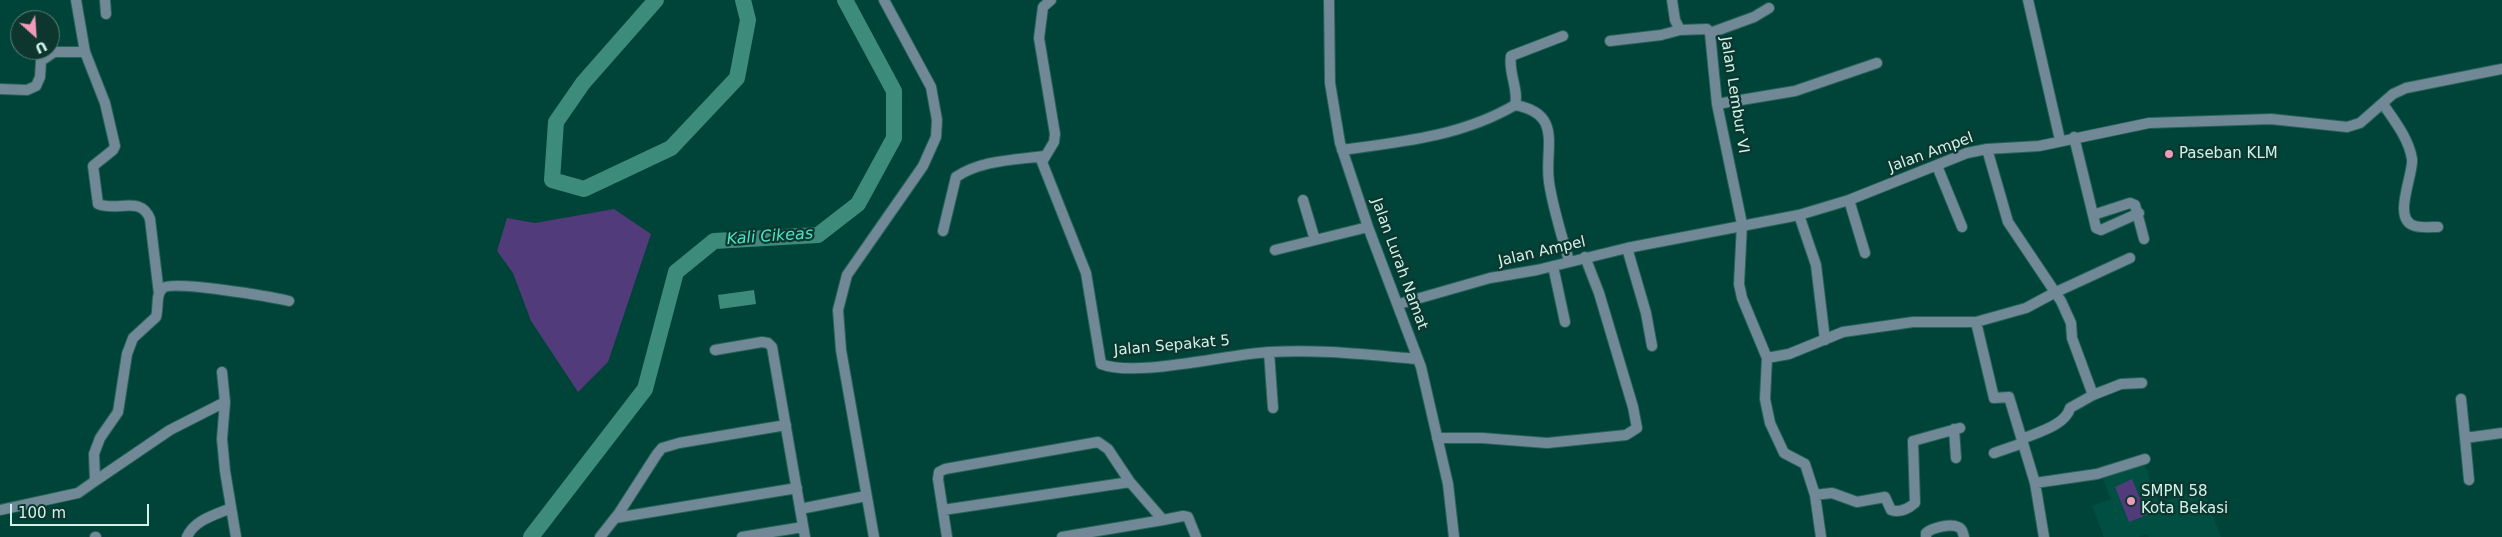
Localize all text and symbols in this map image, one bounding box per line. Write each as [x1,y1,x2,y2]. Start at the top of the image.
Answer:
north arrow [10,10,60,60]
street label: Jalan Lembur VI [1716,35,1752,155]
text: U [33,38,50,57]
street label: Jalan Ampel [1886,129,1976,177]
place label: Paseban KLM [2179,145,2278,163]
marker: Paseban KLM [2163,148,2175,160]
street label: Jalan Lurah Namat [1367,196,1431,332]
water label: Kali Cikeas [726,224,814,250]
street label: Jalan Ampel [1497,233,1587,271]
street label: Jalan Sepakat 5 [1113,332,1231,360]
place label: SMPN 58 Kota Bekasi [2141,483,2228,518]
scale bar [12,494,151,526]
marker: SMPN 58 Kota Bekasi [2125,495,2137,507]
text: 100 m [18,504,66,522]

